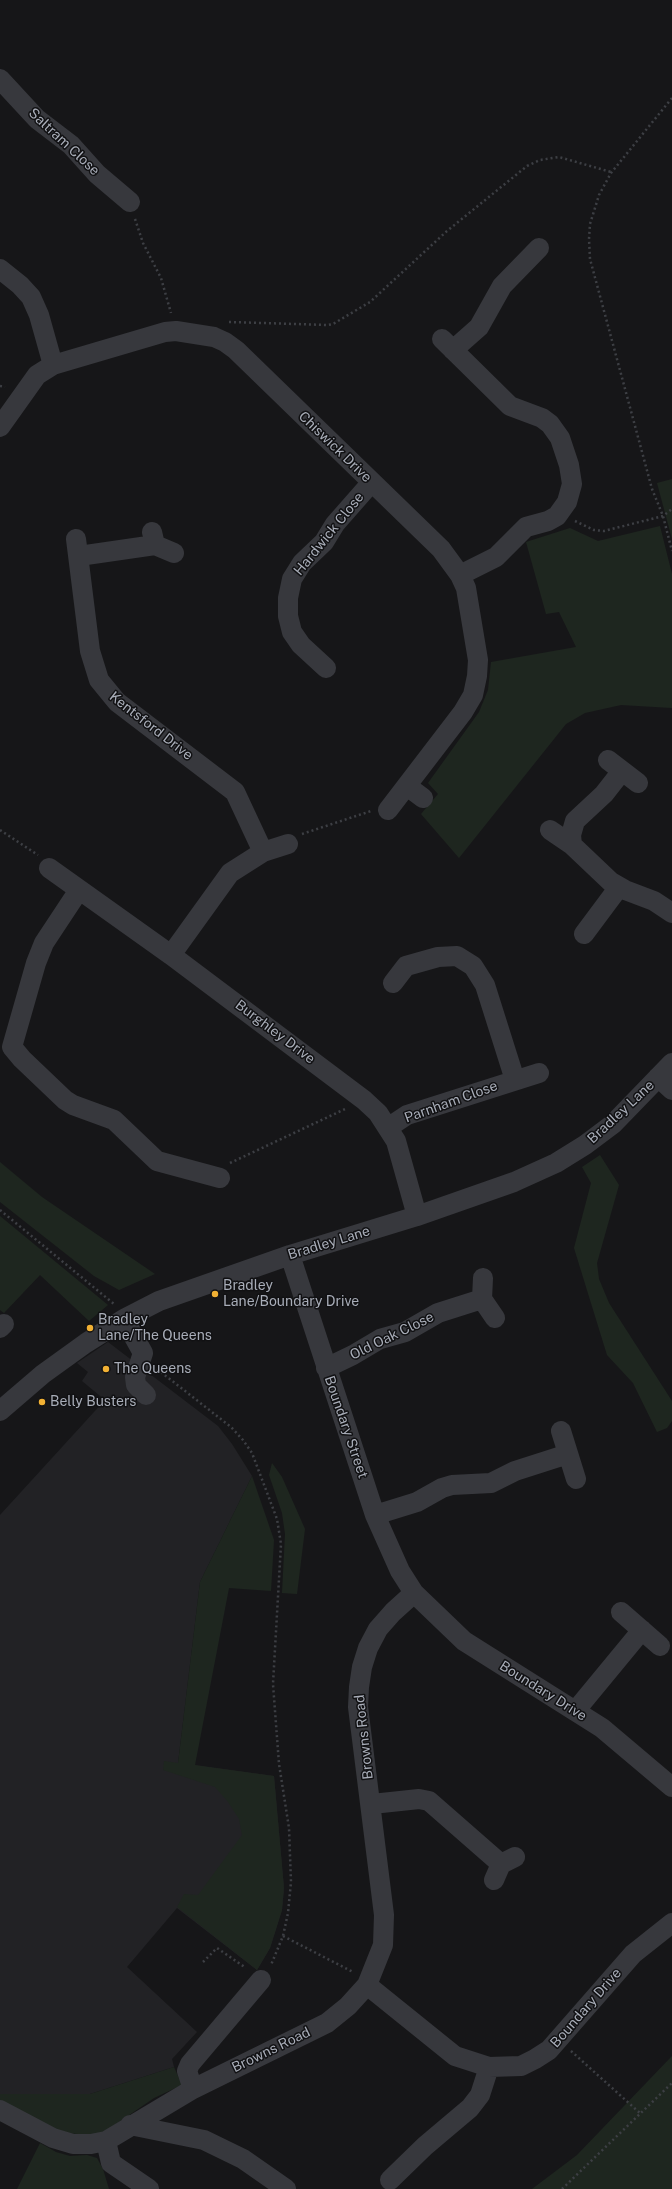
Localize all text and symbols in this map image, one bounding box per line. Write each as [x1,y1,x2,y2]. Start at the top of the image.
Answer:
street label: Saltram Close [25,105,103,179]
street label: Chiswick Drive [295,408,375,486]
street label: Hardwick Close [290,489,368,579]
street label: Kentsford Drive [106,688,196,764]
street label: Burghley Drive [232,996,318,1068]
street label: Parnham Close [402,1077,500,1127]
street label: Bradley Lane [584,1077,658,1147]
street label: Bradley Lane [286,1223,372,1263]
place label: Bradley Lane/Boundary Drive [223,1278,359,1310]
marker: Bradley Lane/Boundary Drive [210,1289,220,1299]
street label: Old Oak Close [347,1308,437,1364]
place label: Bradley Lane/The Queens [98,1312,212,1344]
marker: Bradley Lane/The Queens [85,1323,95,1333]
place label: The Queens [114,1361,191,1377]
marker: The Queens [101,1364,111,1374]
street label: Boundary Street [321,1374,371,1480]
place label: Belly Busters [50,1394,136,1410]
marker: Belly Busters [37,1397,47,1407]
street label: Boundary Drive [496,1657,590,1725]
street label: Browns Road [351,1694,377,1780]
street label: Boundary Drive [547,1965,625,2051]
street label: Browns Road [229,2024,313,2076]

